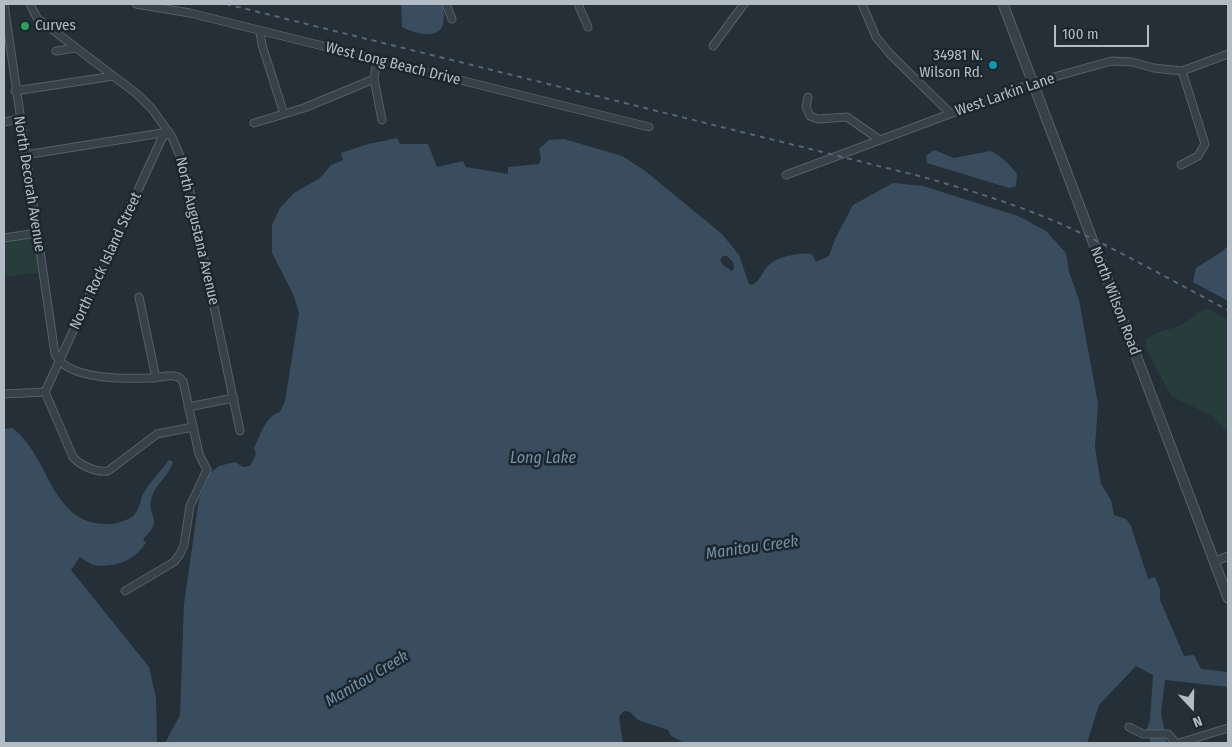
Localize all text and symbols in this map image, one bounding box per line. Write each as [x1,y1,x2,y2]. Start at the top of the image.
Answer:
scale bar [1057,15,1152,47]
place label: Curves [35,17,76,35]
marker: Curves [19,20,31,32]
text: 100 m [1062,25,1099,43]
street label: West Long Beach Drive [324,39,462,89]
place label: 34981 N. Wilson Rd. [919,47,983,82]
marker: 34981 N. Wilson Rd. [987,59,999,71]
street label: West Larkin Lane [953,70,1057,120]
street label: North Decorah Avenue [9,115,49,253]
street label: North Augustana Avenue [171,155,223,307]
street label: North Rock Island Street [66,190,146,332]
street label: North Wilson Road [1086,244,1144,358]
water label: Long Lake [510,449,576,469]
water label: Manitou Creek [705,532,799,564]
water label: Manitou Creek [322,647,412,711]
north arrow [1167,682,1217,732]
text: N [1191,712,1205,731]

